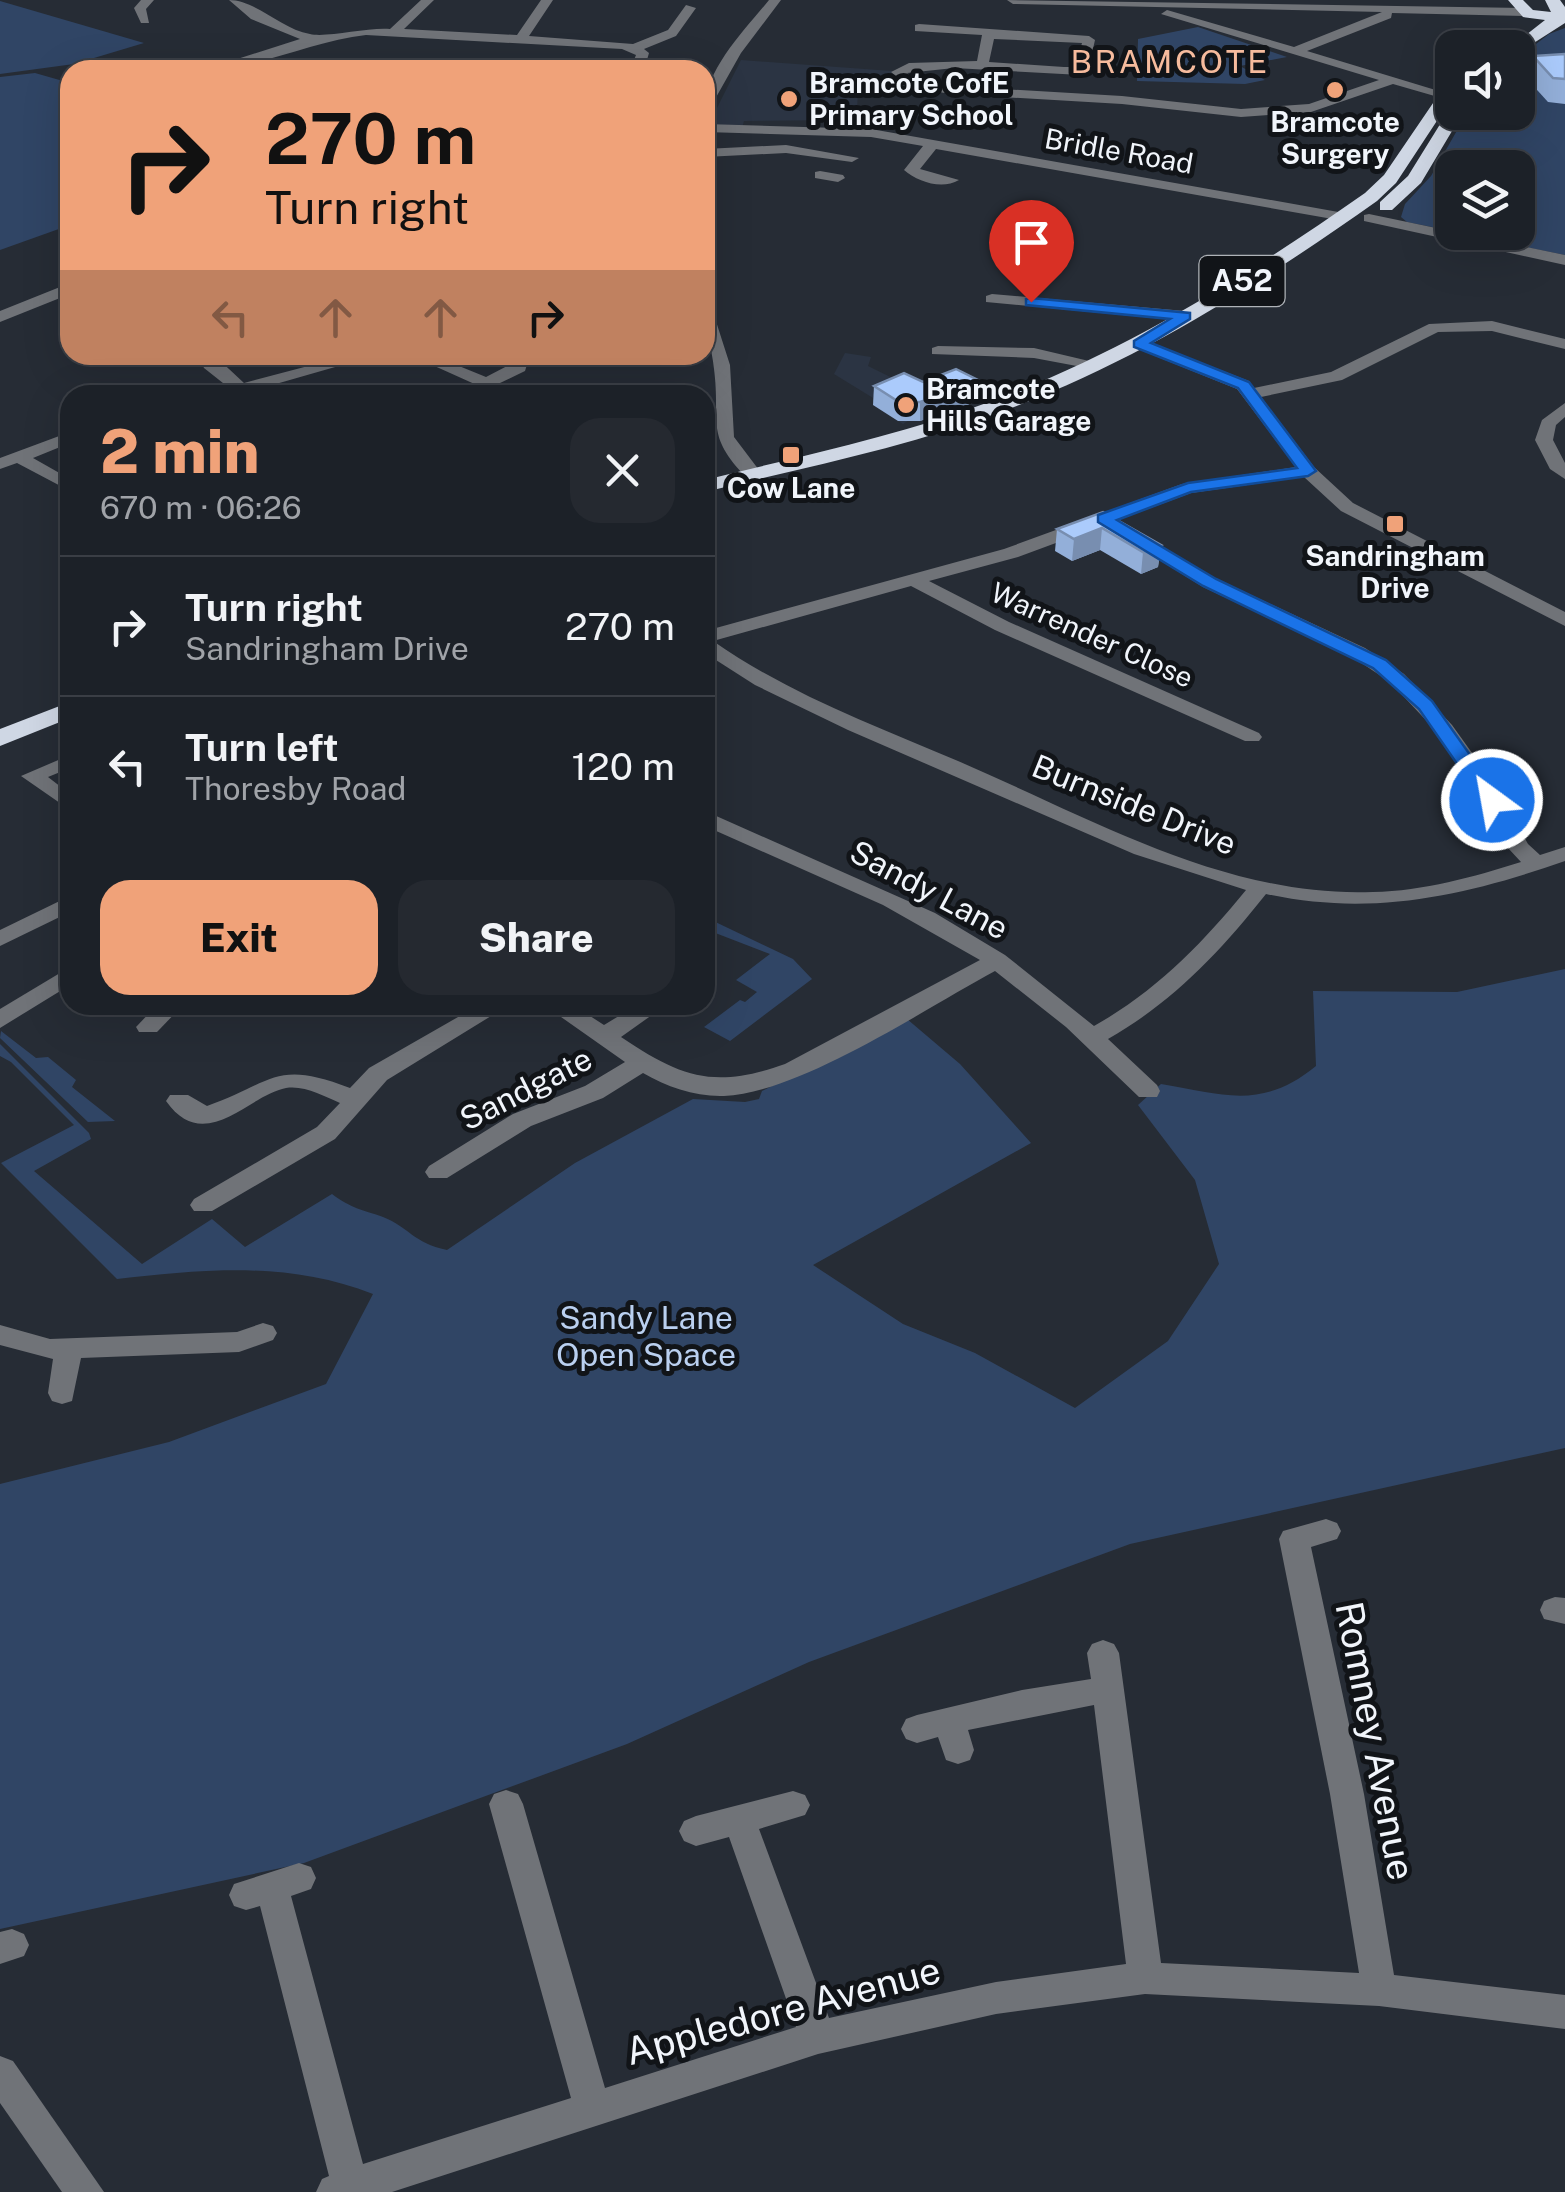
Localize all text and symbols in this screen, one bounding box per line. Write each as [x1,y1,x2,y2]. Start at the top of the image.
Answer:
map controls [1435,30,1535,250]
button: sound [1435,30,1535,130]
district label: BRAMCOTE [1070,43,1270,80]
place label: Bramcote CofE Primary School [809,66,1013,131]
marker: Bramcote Surgery [1324,79,1346,101]
marker: Bramcote CofE Primary School [778,88,800,110]
text: 270 m [265,97,476,180]
icon: right [100,100,230,230]
place label: Bramcote Surgery [1270,105,1400,170]
street label: Bridle Road [1042,121,1196,180]
button: layers [1435,150,1535,250]
text: Turn right [265,181,469,234]
pin [989,200,1074,303]
icon: arrive [1004,215,1059,270]
road number: A52 [1200,256,1284,306]
icon: left [203,290,258,345]
icon: ahead [308,290,363,345]
icon: ahead [413,290,468,345]
icon: right [518,290,573,345]
place label: Bramcote Hills Garage [926,372,1091,437]
marker: Bramcote Hills Garage [895,394,917,416]
text: 2 min [100,416,259,487]
button: close [570,418,675,523]
marker: Cow Lane [780,444,802,466]
place label: Cow Lane [727,471,855,504]
text: 670 m · 06:26 [100,489,302,526]
marker: Sandringham Drive [1384,513,1406,535]
place label: Sandringham Drive [1305,539,1485,604]
street label: Warrender Close [986,575,1198,694]
text: Turn right [185,585,363,630]
icon: right [100,599,155,654]
text: 270 m [565,604,675,649]
text: Sandringham Drive [185,630,469,667]
text: Turn left [185,725,339,770]
icon: left [100,739,155,794]
text: 120 m [572,744,675,789]
street label: Burnside Drive [1027,747,1241,862]
position arrow [1440,748,1544,852]
text: Thoresby Road [185,770,406,807]
street label: Sandy Lane [844,832,1015,947]
button: Exit [100,880,378,995]
button: Share [398,880,675,995]
street label: Sandgate [454,1040,598,1138]
park label: Sandy Lane Open Space [556,1299,736,1373]
street label: Romney Avenue [1326,1598,1425,1884]
street label: Appledore Avenue [621,1947,945,2074]

